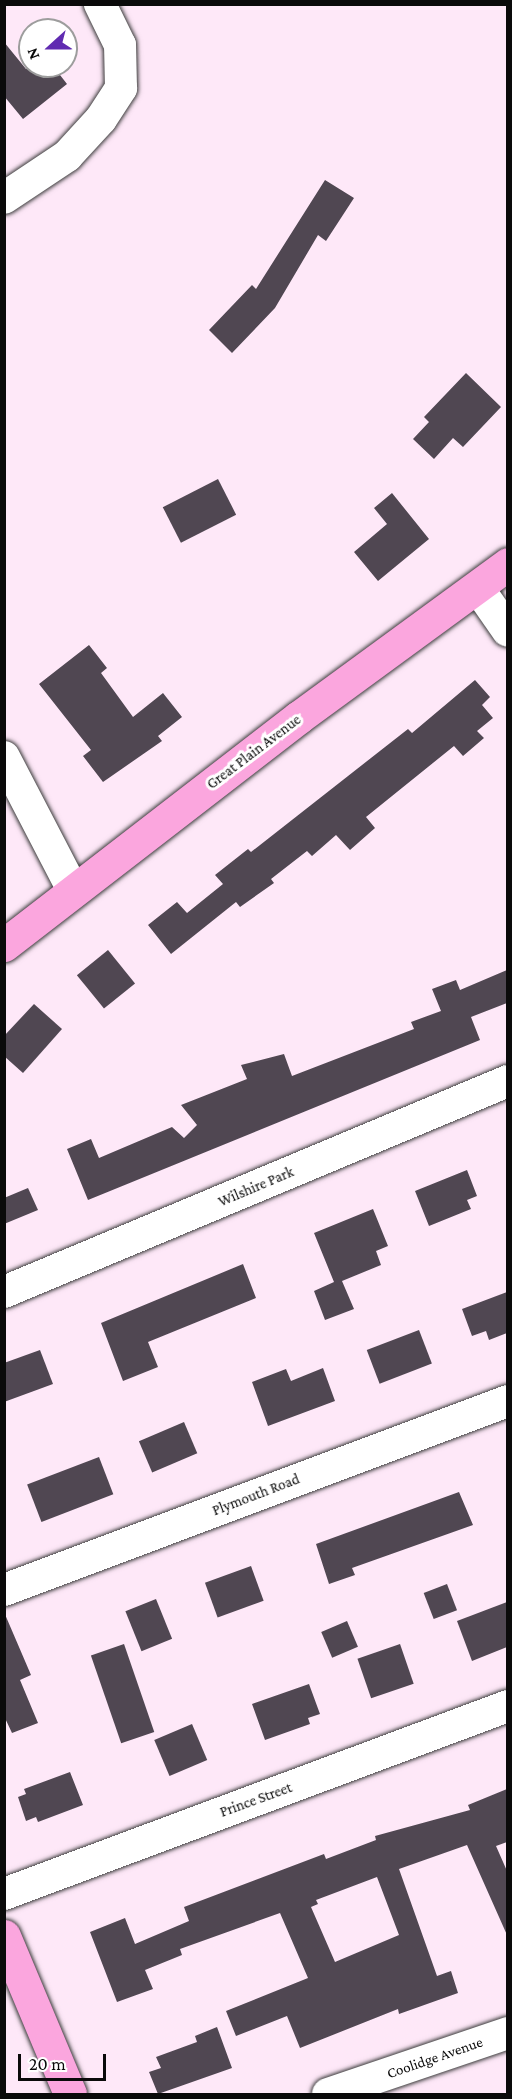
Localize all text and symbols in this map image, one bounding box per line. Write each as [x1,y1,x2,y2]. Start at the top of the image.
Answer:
north arrow [18,18,78,78]
text: N [23,46,42,62]
street label: Great Plain Avenue [203,711,305,793]
street label: Wilshire Park [216,1163,296,1211]
street label: Plymouth Road [210,1470,302,1520]
street label: Prince Street [217,1779,295,1821]
street label: Coolidge Avenue [385,2033,485,2083]
scale bar [21,2042,110,2080]
text: 20 m [29,2054,66,2074]

